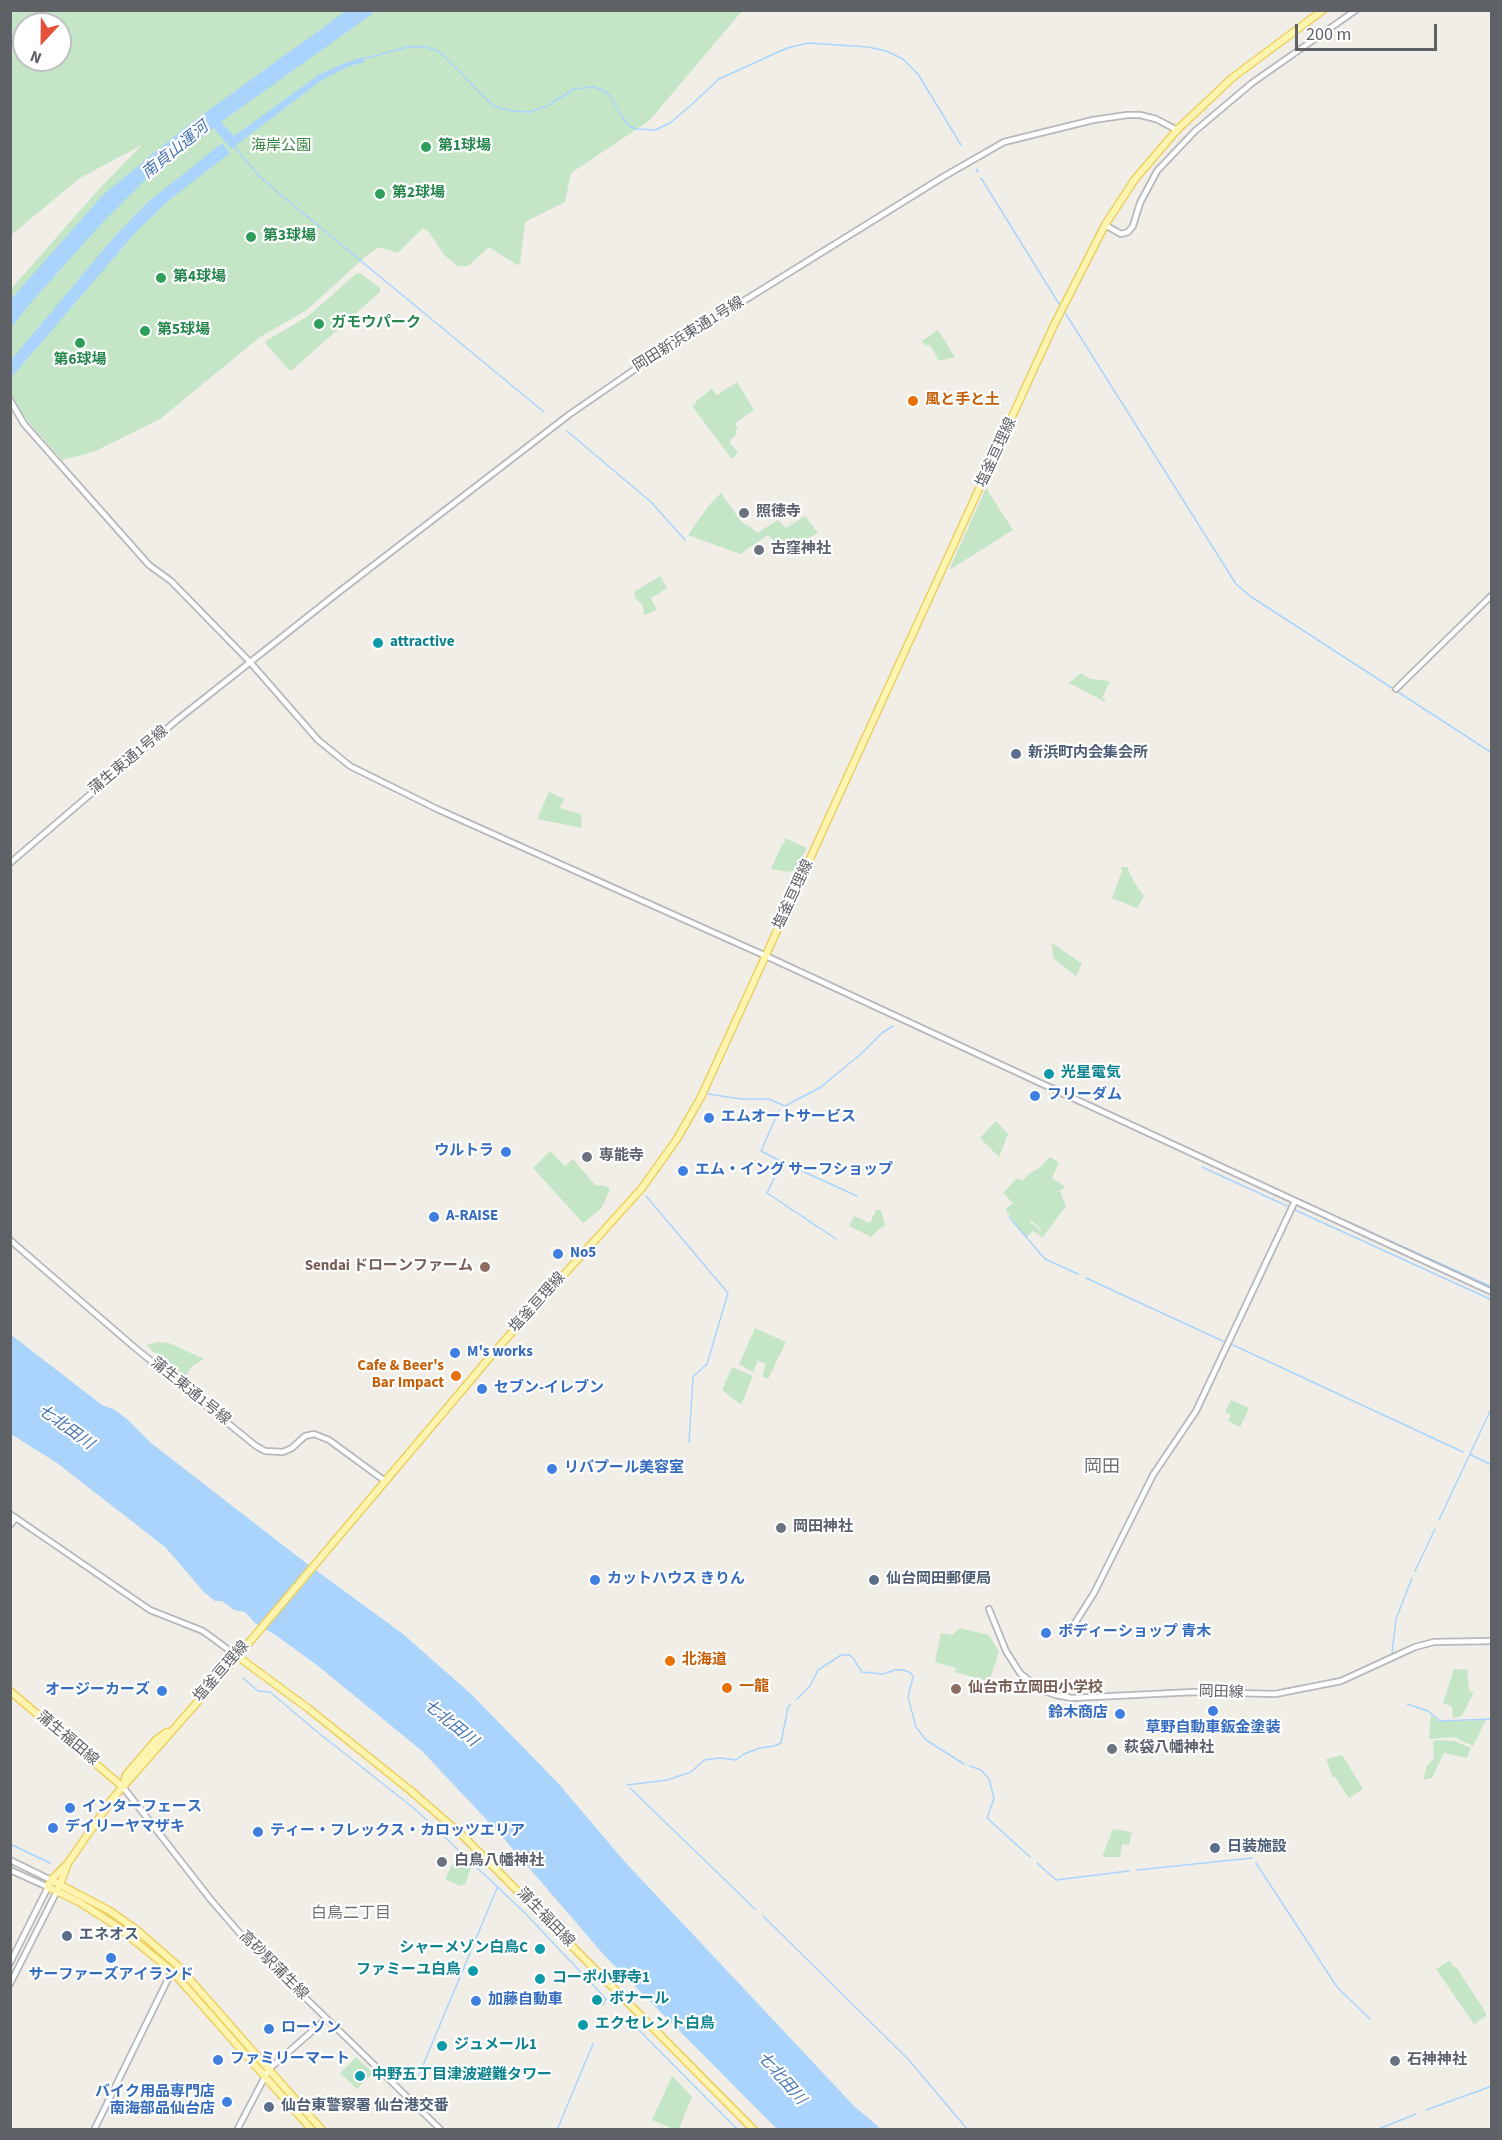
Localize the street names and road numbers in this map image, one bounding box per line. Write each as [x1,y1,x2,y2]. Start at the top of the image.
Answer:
street label: 岡田新浜東通1号線 [630,294,748,376]
street label: 塩釜亘理線 [973,415,1021,491]
street label: 蒲生東通1号線 [86,723,172,799]
street label: 塩釜亘理線 [770,857,818,933]
street label: 塩釜亘理線 [506,1269,570,1337]
street label: 蒲生東通1号線 [146,1354,234,1430]
street label: 塩釜亘理線 [191,1638,253,1706]
street label: 岡田線 [1198,1683,1244,1703]
street label: 蒲生福田線 [32,1708,102,1770]
street label: 蒲生福田線 [512,1885,578,1951]
street label: 高砂駅蒲生線 [235,1928,311,2004]

